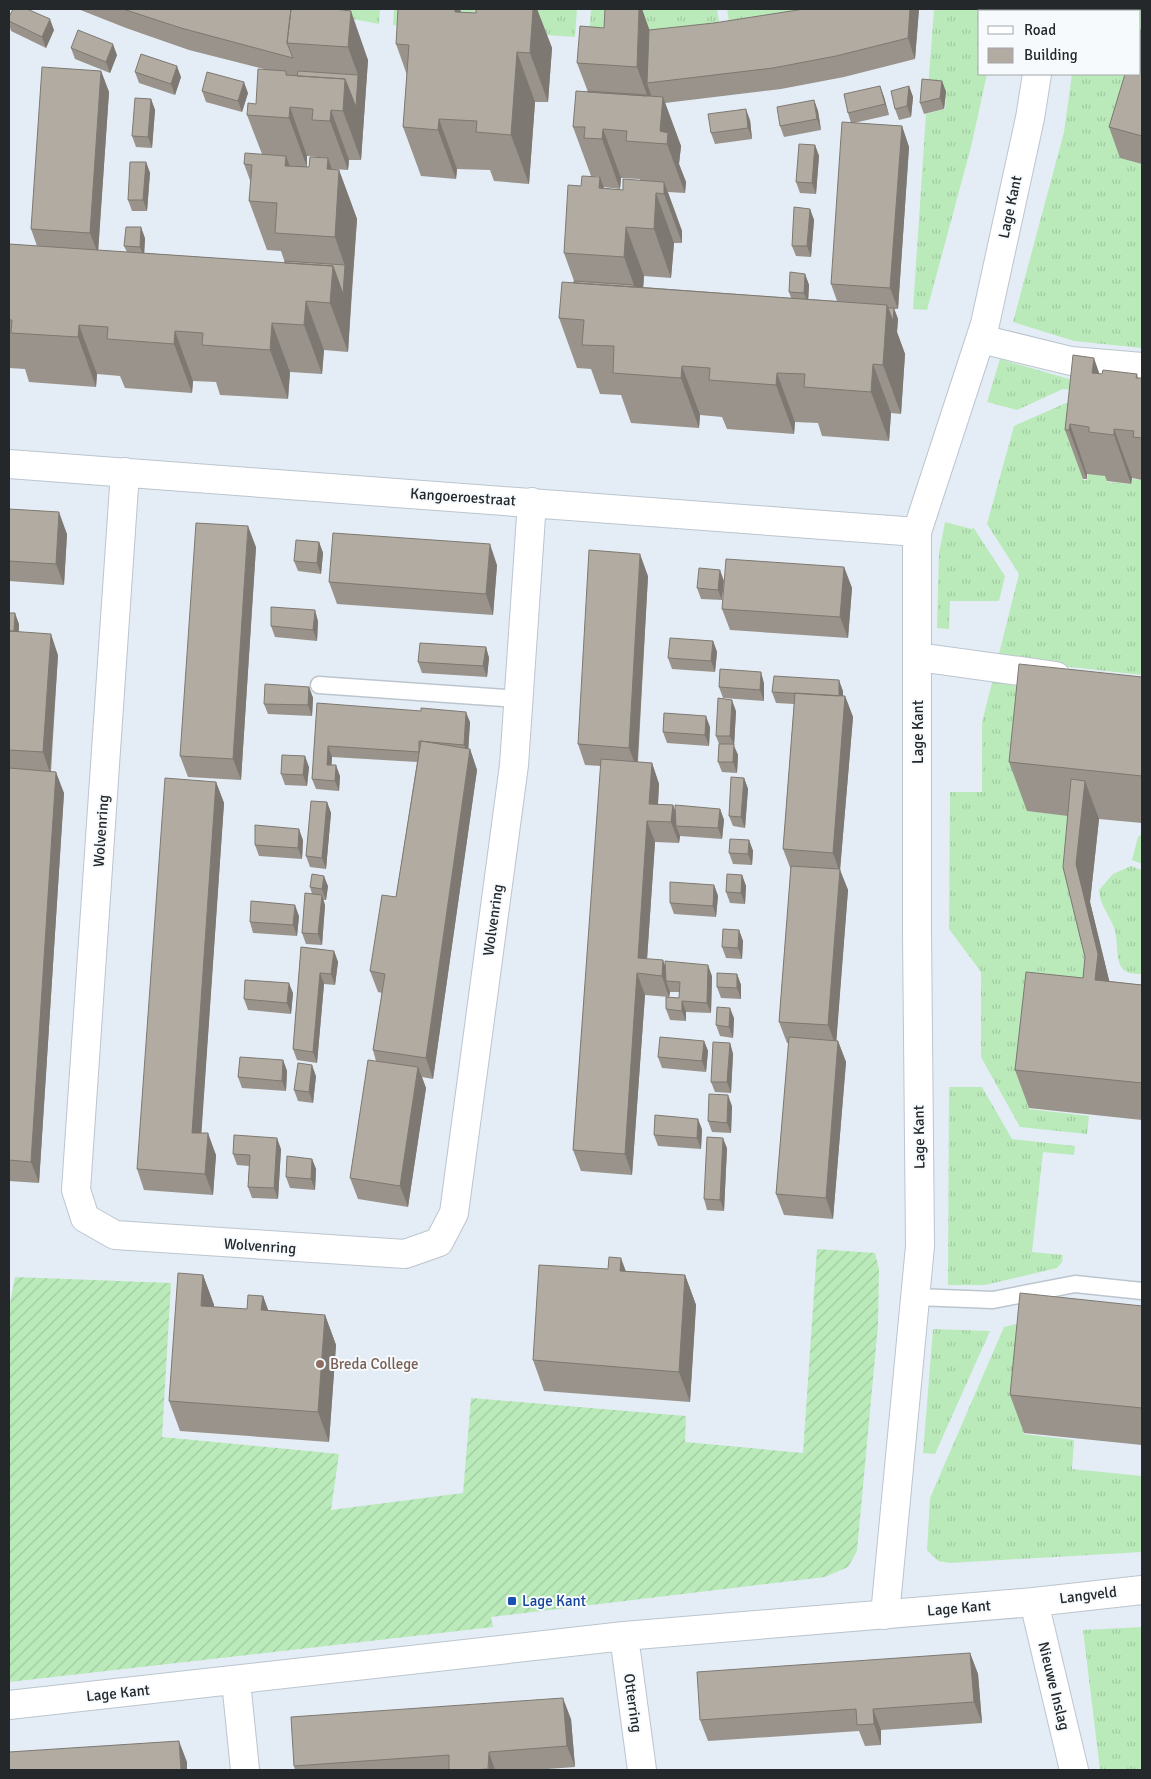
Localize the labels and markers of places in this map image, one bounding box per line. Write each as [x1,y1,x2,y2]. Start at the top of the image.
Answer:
place label: Breda College [330,1355,419,1373]
marker: Breda College [314,1358,326,1370]
place label: Lage Kant [522,1592,586,1610]
marker: Lage Kant [506,1595,518,1607]

